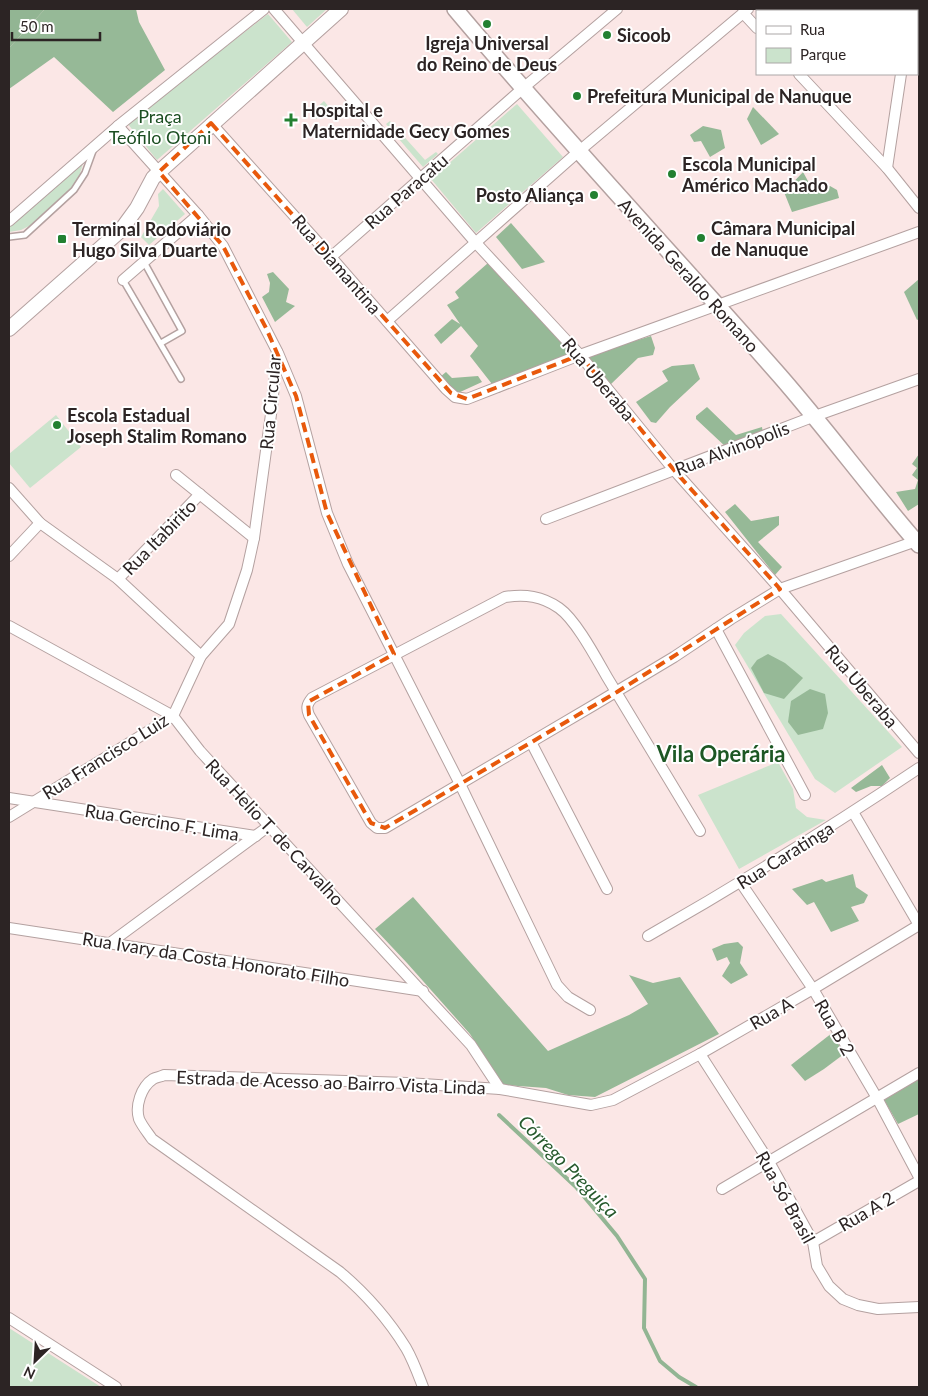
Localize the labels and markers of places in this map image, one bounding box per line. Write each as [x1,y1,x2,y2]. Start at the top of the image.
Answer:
marker: Igreja Universal do Reino de Deus [481,18,493,30]
place label: Sicoob [617,24,671,46]
marker: Sicoob [601,29,613,41]
place label: Igreja Universal do Reino de Deus [417,32,557,75]
place label: Prefeitura Municipal de Nanuque [587,85,852,107]
marker: Prefeitura Municipal de Nanuque [571,90,583,102]
place label: Hospital e Maternidade Gecy Gomes [302,99,510,142]
marker: Hospital e Maternidade Gecy Gomes [284,113,298,127]
place label: Escola Municipal Américo Machado [681,153,828,196]
marker: Escola Municipal Américo Machado [666,168,678,180]
place label: Posto Aliança [476,184,584,206]
marker: Posto Aliança [588,189,600,201]
place label: Câmara Municipal de Nanuque [711,217,855,260]
place label: Terminal Rodoviário Hugo Silva Duarte [72,218,231,261]
marker: Câmara Municipal de Nanuque [695,232,707,244]
marker: Terminal Rodoviário Hugo Silva Duarte [56,233,68,245]
place label: Escola Estadual Joseph Stalim Romano [67,404,247,447]
marker: Escola Estadual Joseph Stalim Romano [51,419,63,431]

